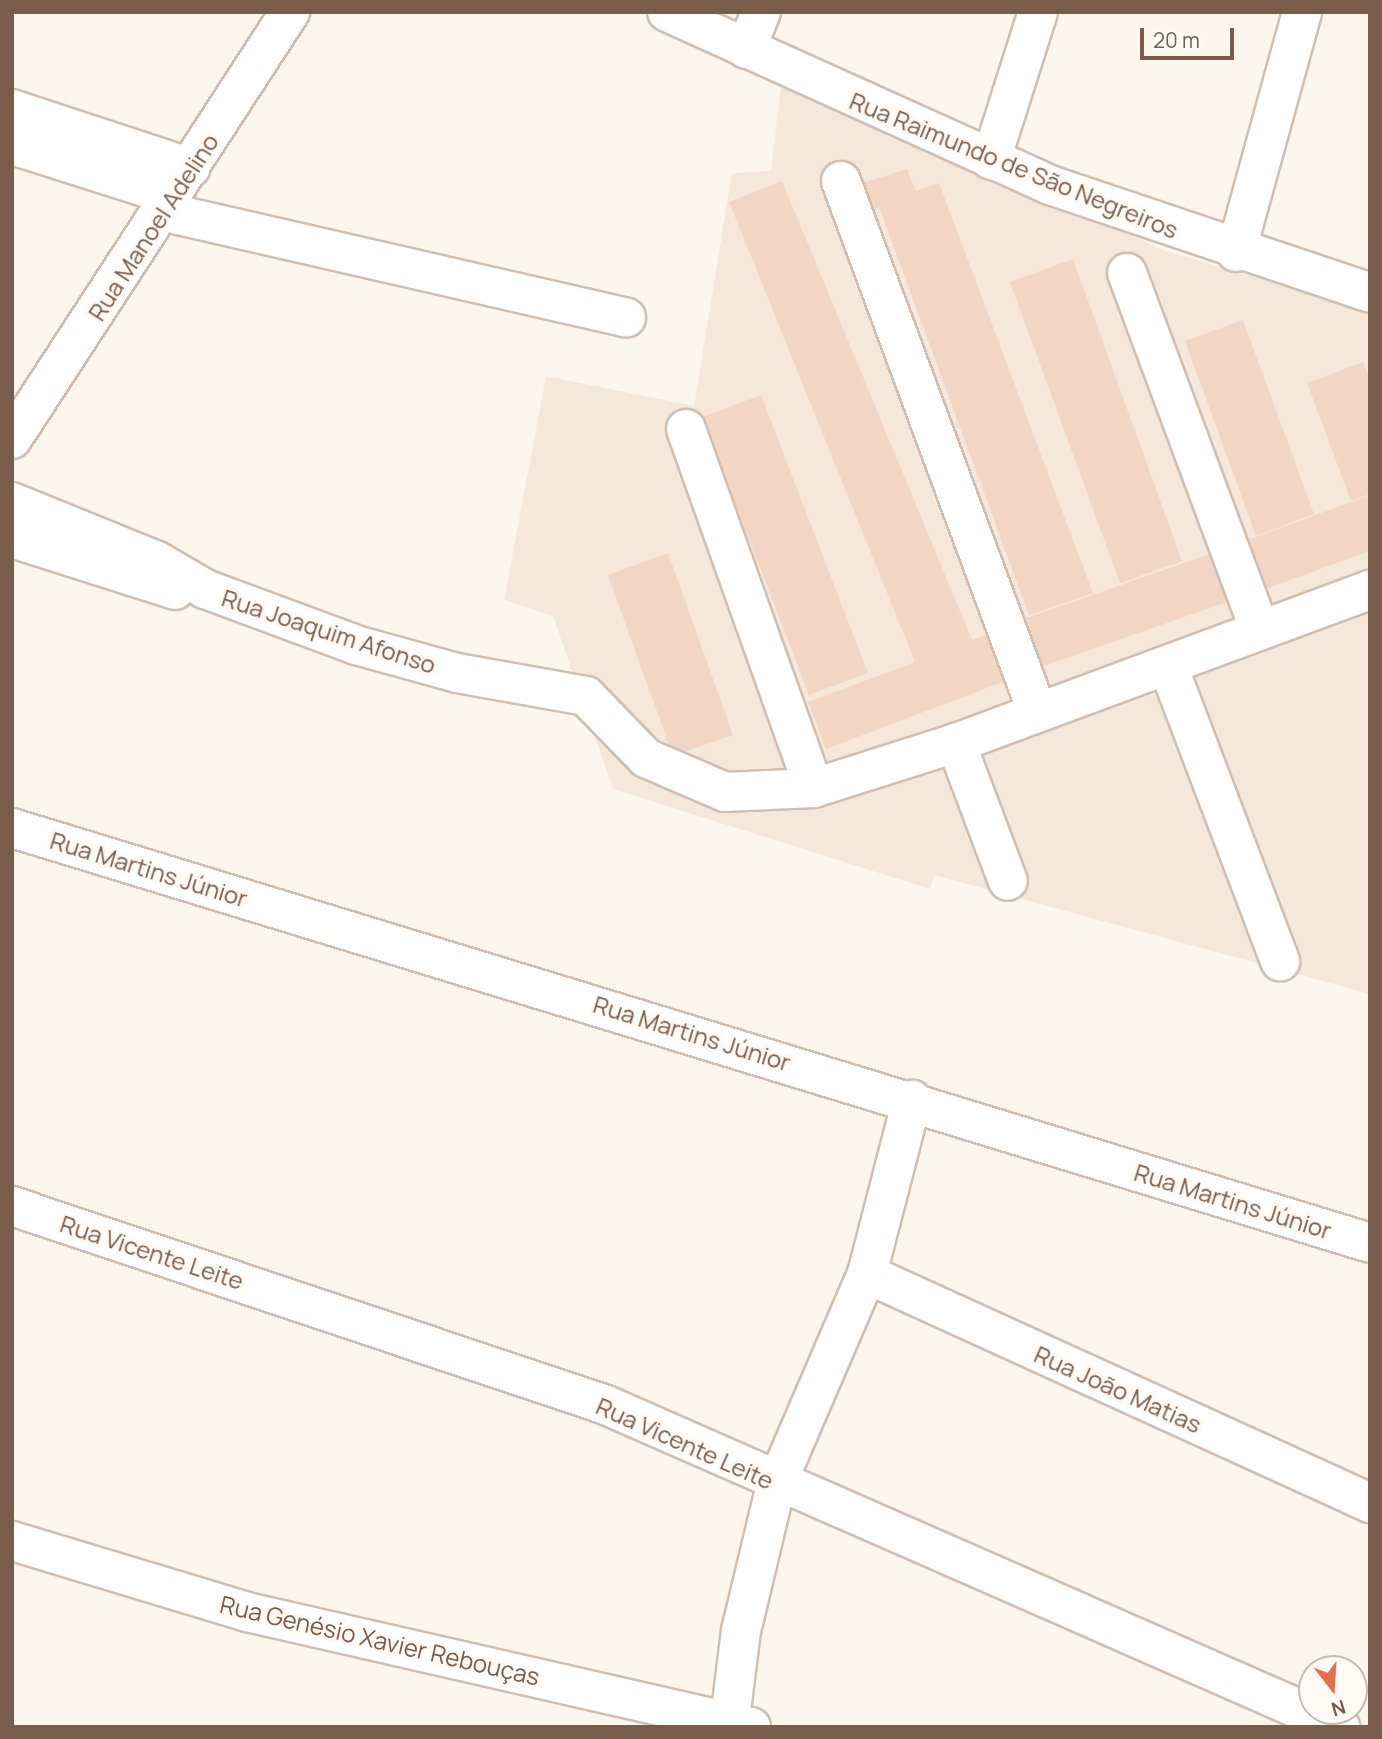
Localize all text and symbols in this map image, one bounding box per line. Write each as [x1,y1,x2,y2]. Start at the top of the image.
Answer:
scale bar [1144,14,1238,58]
text: 20 m [1153,26,1200,54]
street label: Rua Raimundo de São Negreiros [846,86,1182,244]
street label: Rua Manoel Adelino [82,128,224,326]
street label: Rua Joaquim Afonso [218,583,440,679]
street label: Rua Martins Júnior [47,825,251,913]
street label: Rua Martins Júnior [590,989,794,1077]
street label: Rua Martins Júnior [1131,1157,1335,1245]
street label: Rua Vicente Leite [57,1209,247,1295]
street label: Rua João Matias [1030,1339,1206,1439]
street label: Rua Vicente Leite [592,1391,778,1495]
street label: Rua Genésio Xavier Rebouças [217,1589,543,1691]
north arrow [1298,1655,1368,1725]
text: N [1328,1694,1349,1723]

